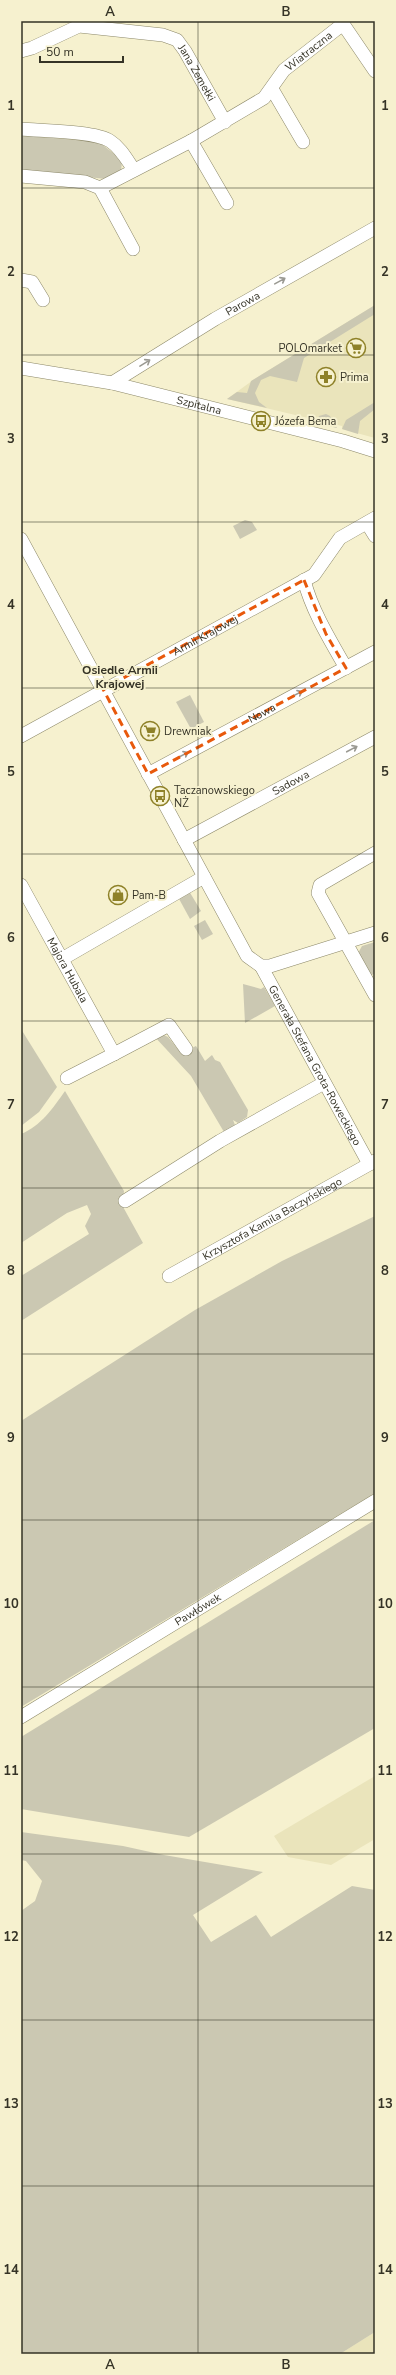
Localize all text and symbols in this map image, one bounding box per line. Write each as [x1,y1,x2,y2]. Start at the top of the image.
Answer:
text: A [105,3,115,21]
text: B [282,3,291,21]
street label: Wiatraczna [282,28,336,75]
scale bar [40,38,123,64]
street label: Jana Zemełki [174,41,219,104]
text: 50 m [46,44,74,60]
text: 1 [7,97,15,115]
text: 1 [381,97,389,115]
text: 2 [7,263,15,281]
text: 2 [381,263,389,281]
one-way arrow [274,277,286,285]
street label: Parowa [223,288,263,320]
supermarket icon: POLOmarket [345,337,367,359]
place label: POLOmarket [278,341,342,356]
one-way arrow [139,358,151,366]
pharmacy icon: Prima [315,366,337,388]
place label: Prima [340,370,369,385]
street label: Szpitalna [175,392,223,418]
bus stop icon: Józefa Bema [250,410,272,432]
place label: Józefa Bema [274,414,336,429]
text: 3 [7,430,15,448]
text: 3 [381,430,389,448]
text: 4 [7,596,15,614]
text: 4 [381,596,389,614]
street label: Armii Krajowej [170,611,241,659]
district label: Osiedle Armii Krajowej [82,662,158,692]
one-way arrow [291,689,303,697]
street label: Nowa [245,700,278,727]
supermarket icon: Drewniak [139,720,161,742]
place label: Drewniak [164,724,212,739]
one-way arrow [346,745,358,752]
one-way arrow [176,751,188,759]
text: 5 [7,763,15,781]
text: 5 [381,763,389,781]
street label: Sadowa [270,767,312,799]
place label: Taczanowskiego NŻ [174,783,255,811]
bus stop icon: Taczanowskiego NŻ [149,785,171,807]
shop icon: Pam-B [107,884,129,906]
place label: Pam-B [132,888,166,903]
text: 6 [7,929,15,947]
text: 6 [381,929,389,947]
street label: Majora Hubala [43,935,91,1006]
street label: Generała Stefana Grota-Roweckiego [265,983,365,1148]
text: 7 [7,1096,15,1114]
text: 7 [381,1096,389,1114]
street label: Krzysztofa Kamila Baczyńskiego [200,1174,345,1264]
text: 8 [7,1262,15,1280]
text: 8 [381,1262,389,1280]
text: 9 [7,1429,15,1447]
text: 9 [381,1429,389,1447]
street label: Pawłówek [172,1590,224,1629]
text: 10 [3,1595,19,1613]
text: 10 [377,1595,393,1613]
text: 11 [3,1762,19,1780]
text: 11 [377,1762,393,1780]
text: 12 [3,1928,19,1946]
text: 12 [377,1928,393,1946]
text: 13 [3,2095,19,2113]
text: 13 [377,2095,393,2113]
text: 14 [3,2261,19,2279]
text: 14 [377,2261,393,2279]
text: A [105,2356,115,2374]
text: B [282,2356,291,2374]

